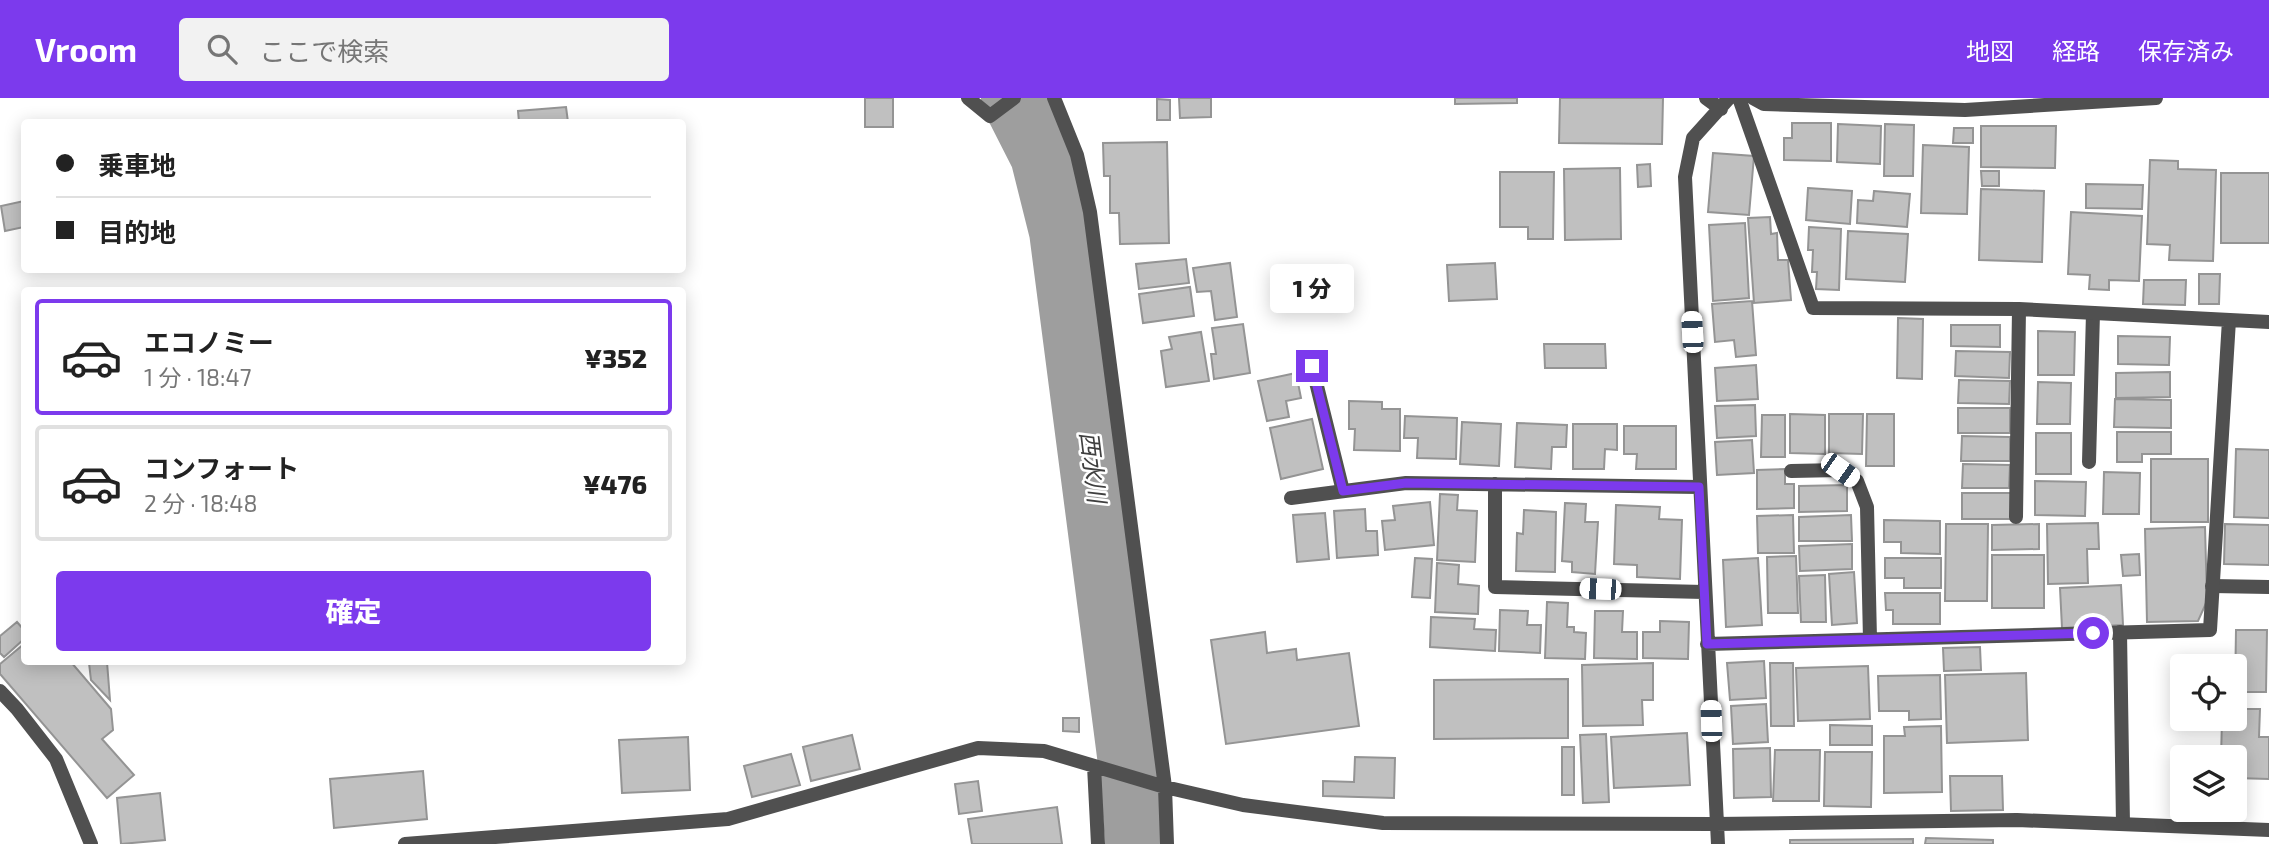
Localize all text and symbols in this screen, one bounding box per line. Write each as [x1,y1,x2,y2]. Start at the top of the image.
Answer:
search box [179,18,669,81]
text: Vroom [35,29,137,69]
icon: search [203,30,241,68]
text: ここで検索 [259,35,389,66]
text: 地図 [1966,36,2014,65]
text: 経路 [2052,36,2100,65]
text: 保存済み [2138,36,2234,65]
text: 乗車地 [98,149,176,180]
text: 目的地 [98,216,176,247]
callout: 1 分 [1270,264,1354,314]
text: 1 分 [1293,274,1331,302]
car [1681,310,1704,354]
icon: car [60,326,123,389]
text: エコノミー [144,326,274,357]
text: ¥352 [584,342,647,373]
route end [1296,350,1328,382]
text: 1 分 · 18:47 [144,363,251,391]
water label: 西水川 [1075,430,1113,507]
car [1817,449,1864,491]
icon: car [60,452,123,515]
text: コンフォート [144,452,299,483]
text: ¥476 [583,468,647,499]
text: 2 分 · 18:48 [144,489,257,517]
button: 確定 [56,571,651,651]
car [1579,578,1622,600]
route start [2077,617,2109,649]
map controls [2170,654,2247,822]
button: locate [2170,654,2247,731]
car [1700,700,1723,742]
button: layers [2170,745,2247,822]

